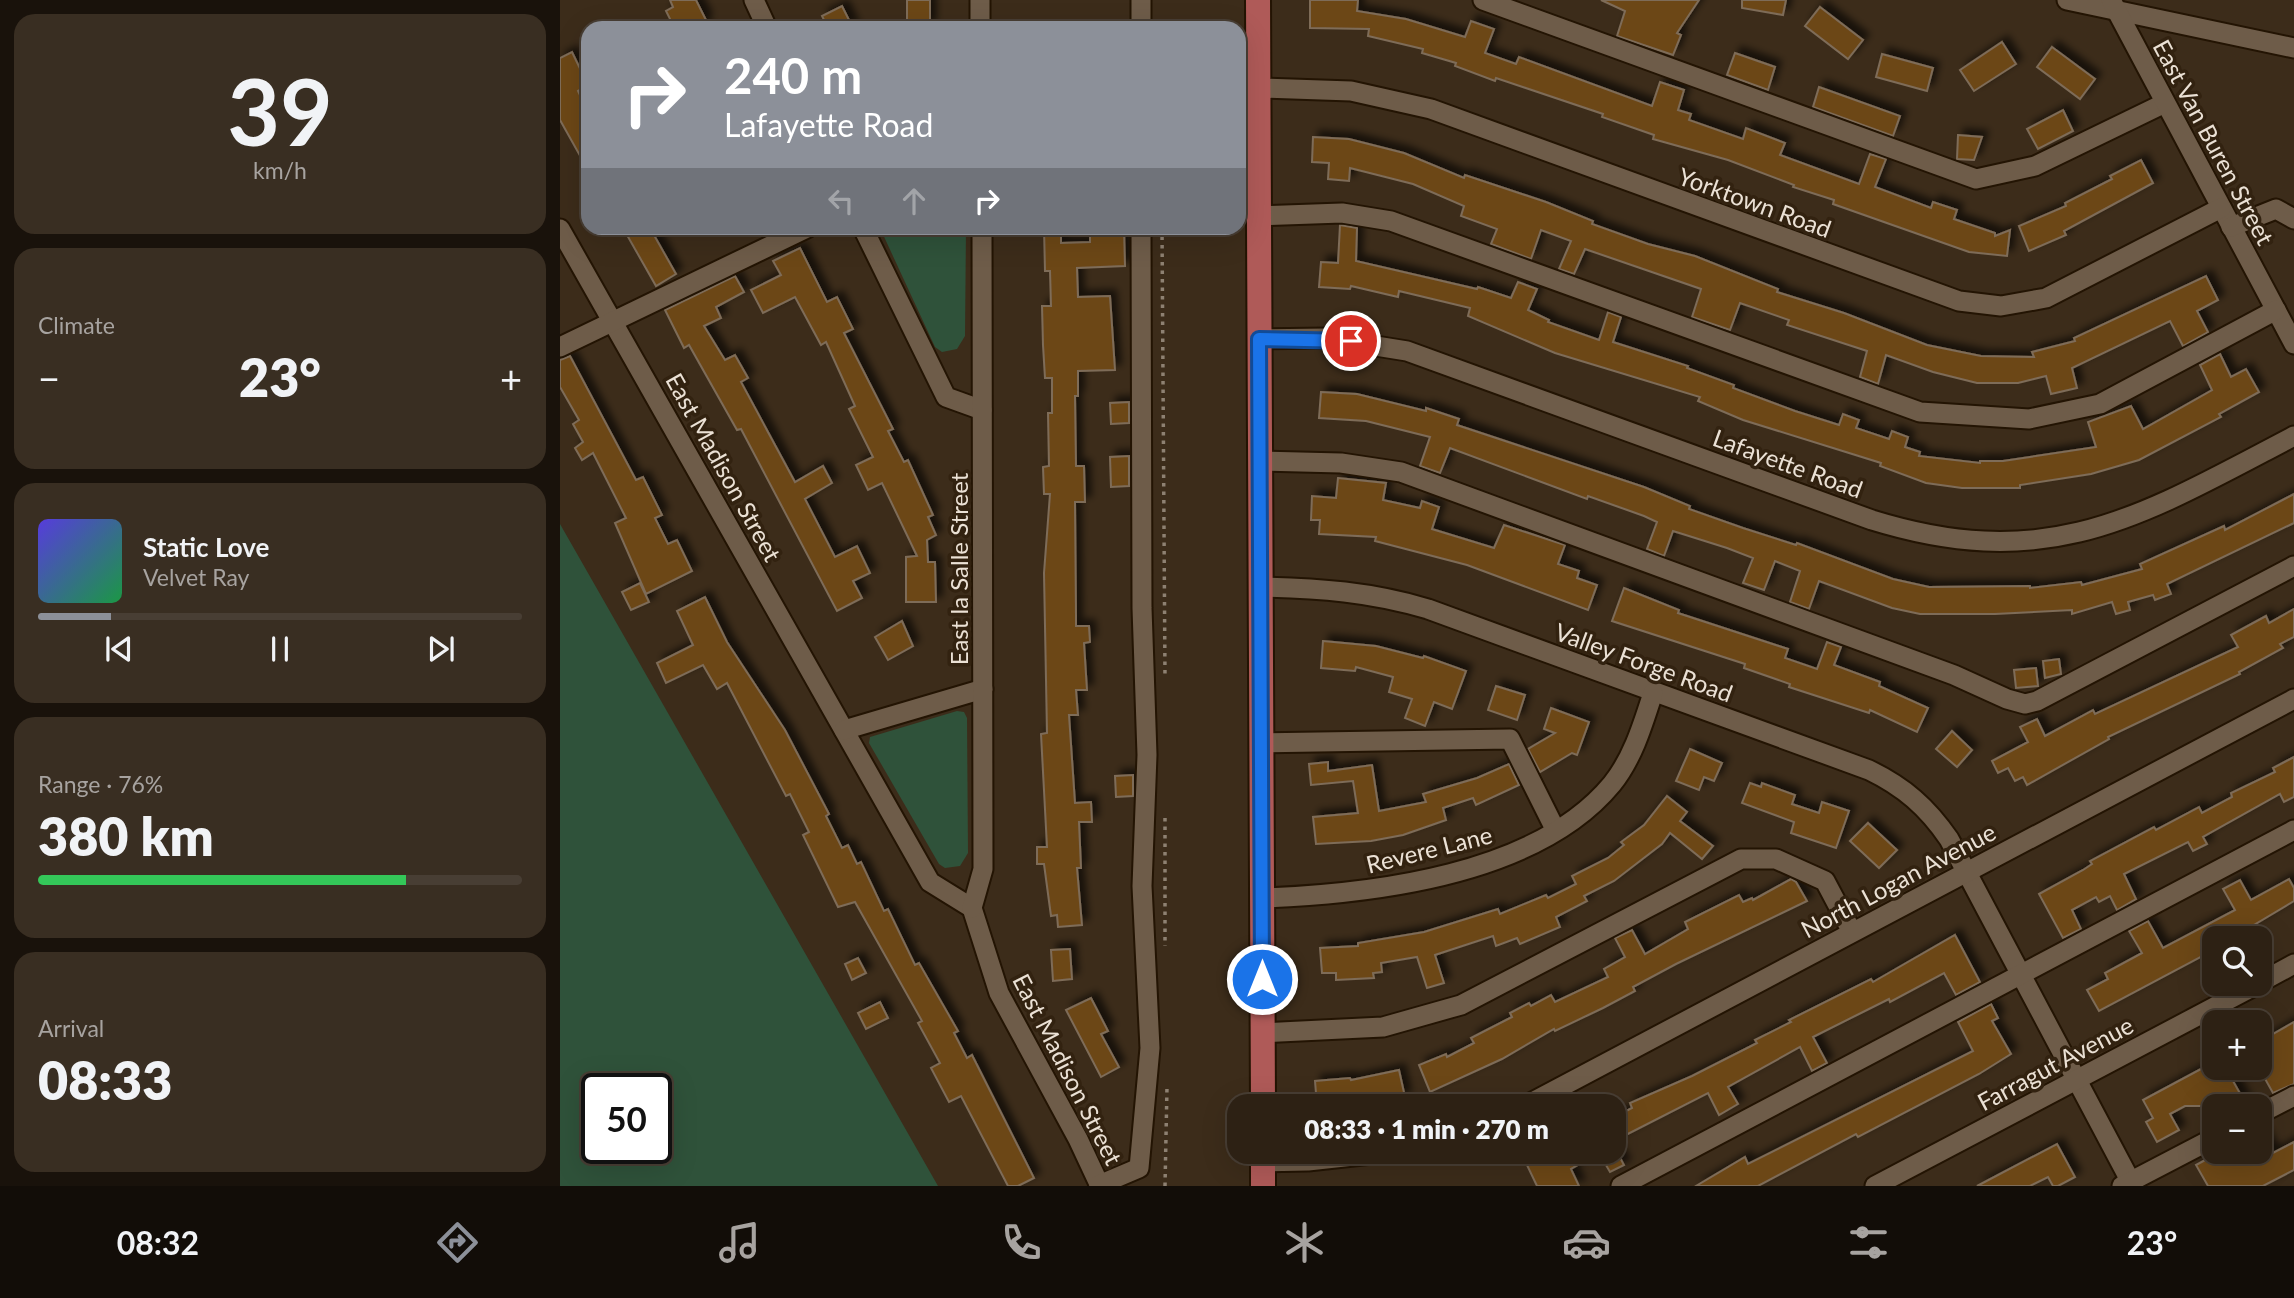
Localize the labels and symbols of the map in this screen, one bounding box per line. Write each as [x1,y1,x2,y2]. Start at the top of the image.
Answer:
street label: East Van Buren Street [2148,34,2281,250]
street label: Yorktown Road [1675,161,1835,243]
pin [1321,311,1381,371]
street label: East Madison Street [660,368,788,566]
street label: Lafayette Road [1709,423,1867,503]
street label: East la Salle Street [944,472,973,665]
street label: Valley Forge Road [1551,616,1737,708]
street label: North Logan Avenue [1796,816,2000,944]
street label: Revere Lane [1363,819,1495,879]
position arrow [1225,942,1299,1016]
street label: East Madison Street [1007,969,1129,1170]
street label: Farragut Avenue [1972,1010,2138,1116]
speed limit sign: 50 [581,1073,672,1164]

